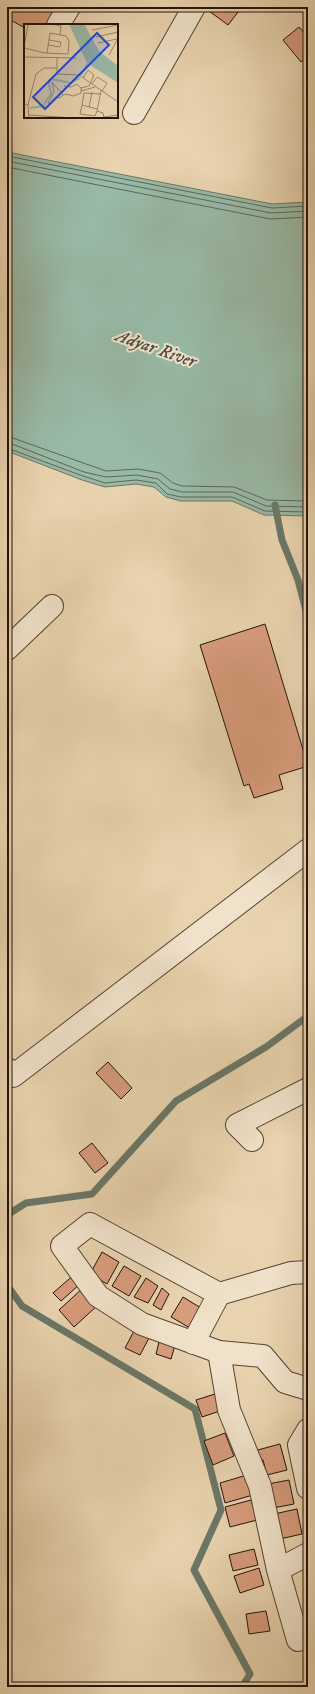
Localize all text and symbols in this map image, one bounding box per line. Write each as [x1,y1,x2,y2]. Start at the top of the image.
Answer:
inset map [24,24,118,118]
water label: Adyar River [111,324,201,374]

